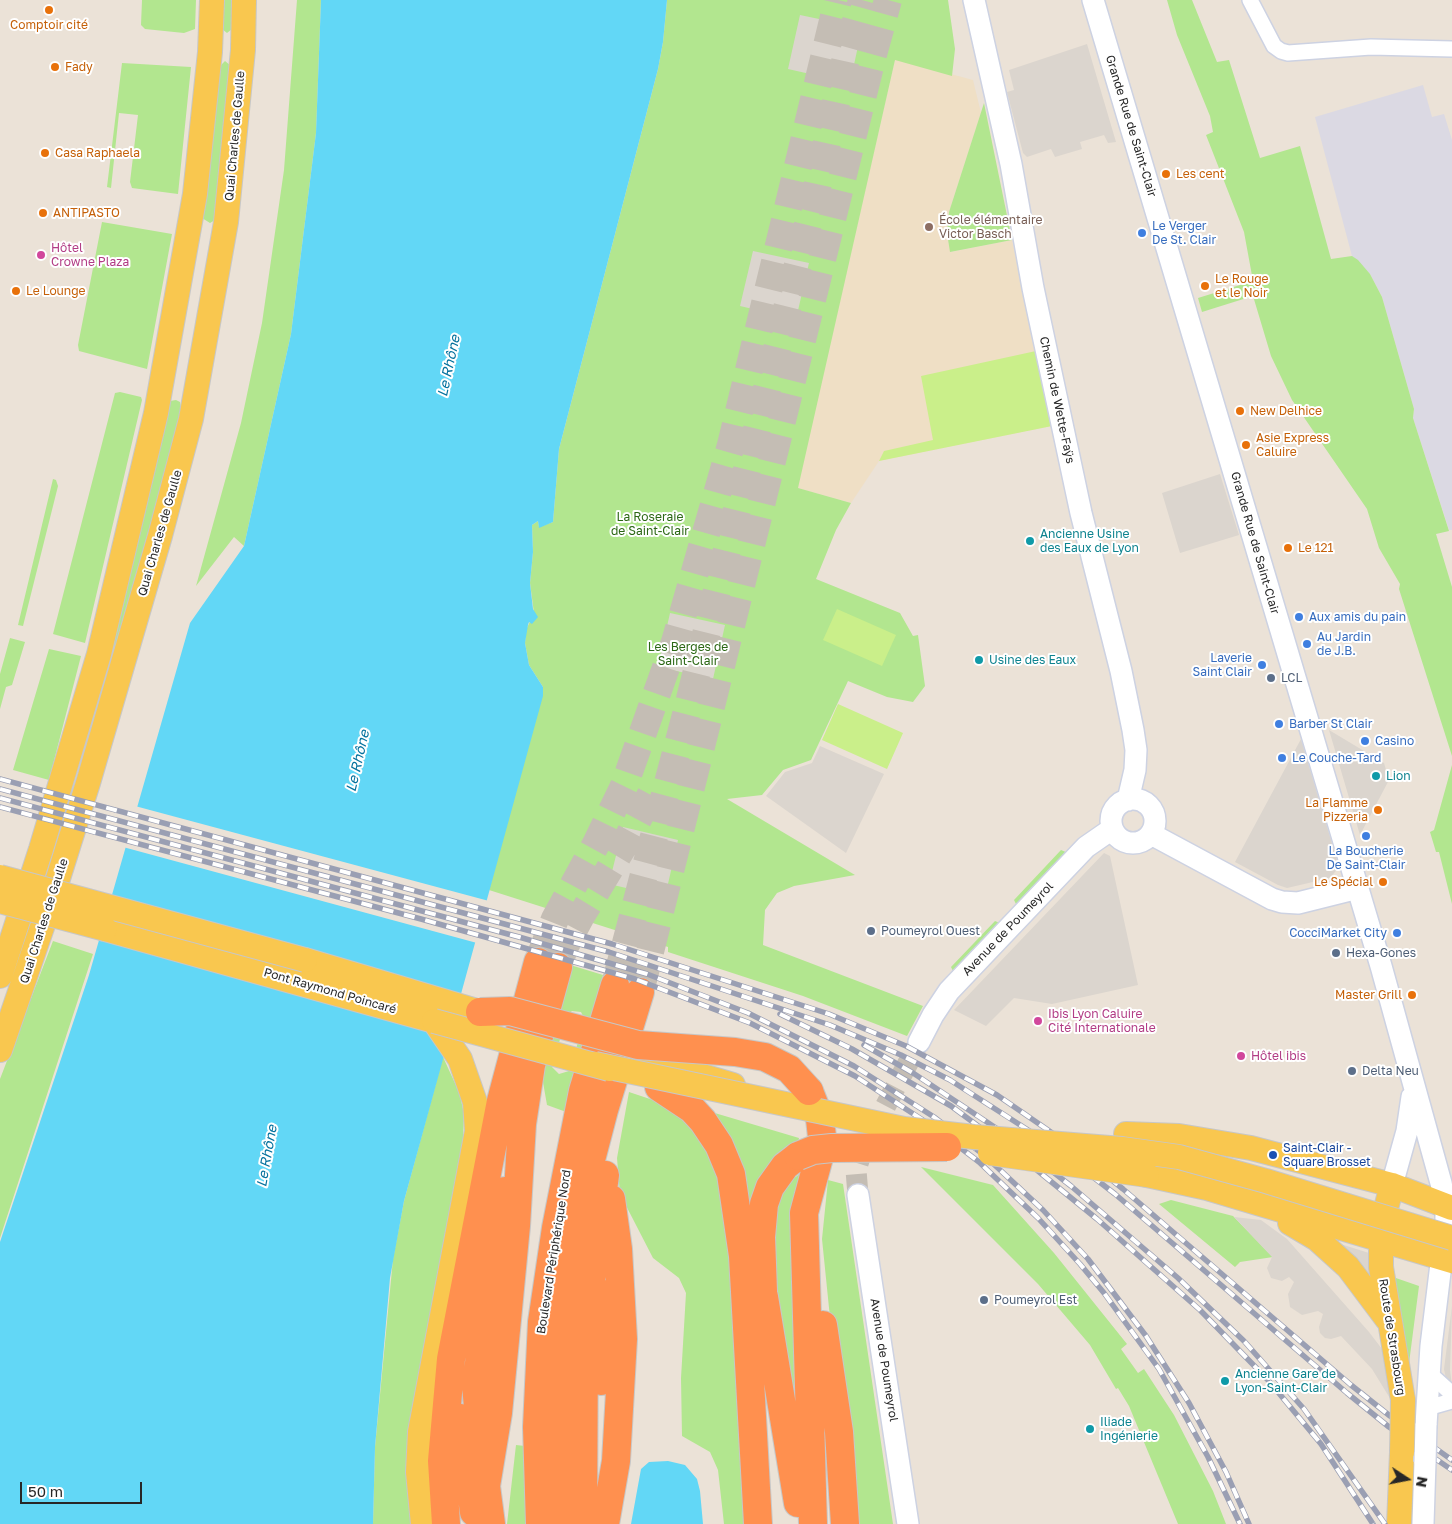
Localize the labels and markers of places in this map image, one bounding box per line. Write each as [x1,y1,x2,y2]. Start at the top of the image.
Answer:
marker: Comptoir cité [43,4,55,16]
place label: Comptoir cité [10,18,88,32]
place label: Fady [65,60,93,74]
marker: Fady [49,61,61,73]
place label: Casa Raphaela [55,146,140,160]
marker: Casa Raphaela [39,147,51,159]
place label: Les cent [1176,167,1225,181]
marker: Les cent [1160,168,1172,180]
place label: ANTIPASTO [53,206,120,220]
marker: ANTIPASTO [37,207,49,219]
place label: École élémentaire Victor Basch [939,213,1042,241]
place label: Le Verger De St. Clair [1152,219,1216,247]
marker: École élémentaire Victor Basch [923,221,935,233]
marker: Le Verger De St. Clair [1136,227,1148,239]
place label: Hôtel Crowne Plaza [51,241,129,269]
marker: Hôtel Crowne Plaza [35,249,47,261]
place label: Le Rouge et le Noir [1215,272,1269,300]
marker: Le Rouge et le Noir [1199,280,1211,292]
place label: Le Lounge [26,284,86,298]
marker: Le Lounge [10,285,22,297]
place label: New Delhice [1250,404,1322,418]
marker: New Delhice [1234,405,1246,417]
place label: Asie Express Caluire [1256,431,1329,459]
marker: Asie Express Caluire [1240,439,1252,451]
place label: Ancienne Usine des Eaux de Lyon [1040,527,1139,555]
marker: Ancienne Usine des Eaux de Lyon [1024,535,1036,547]
place label: Le 121 [1298,541,1333,555]
marker: Le 121 [1282,542,1294,554]
place label: Aux amis du pain [1309,610,1406,624]
marker: Aux amis du pain [1293,611,1305,623]
place label: Au Jardin de J.B. [1317,630,1371,658]
marker: Au Jardin de J.B. [1301,638,1313,650]
place label: Laverie Saint Clair [1193,651,1252,679]
place label: Usine des Eaux [989,653,1076,667]
marker: Usine des Eaux [973,654,985,666]
marker: Laverie Saint Clair [1256,659,1268,671]
place label: LCL [1281,671,1302,685]
marker: LCL [1265,672,1277,684]
place label: Barber St Clair [1289,717,1372,731]
marker: Barber St Clair [1273,718,1285,730]
place label: Casino [1375,734,1414,748]
marker: Casino [1359,735,1371,747]
place label: Le Couche-Tard [1292,751,1381,765]
marker: Le Couche-Tard [1276,752,1288,764]
place label: Lion [1386,769,1411,783]
marker: Lion [1370,770,1382,782]
place label: La Flamme Pizzeria [1305,796,1368,824]
marker: La Flamme Pizzeria [1372,804,1384,816]
marker: La Boucherie De Saint-Clair [1360,830,1372,842]
place label: La Boucherie De Saint-Clair [1326,844,1406,872]
place label: Le Spécial [1314,875,1373,889]
marker: Le Spécial [1377,876,1389,888]
place label: Poumeyrol Ouest [881,924,980,938]
marker: Poumeyrol Ouest [865,925,877,937]
place label: CocciMarket City [1289,926,1387,940]
marker: CocciMarket City [1391,927,1403,939]
place label: Hexa-Gones [1346,946,1416,960]
marker: Hexa-Gones [1330,947,1342,959]
place label: Master Grill [1335,988,1402,1002]
marker: Master Grill [1406,989,1418,1001]
place label: Ibis Lyon Caluire Cité Internationale [1048,1007,1156,1035]
marker: Ibis Lyon Caluire Cité Internationale [1032,1015,1044,1027]
place label: Hôtel ibis [1251,1049,1306,1063]
marker: Hôtel ibis [1235,1050,1247,1062]
place label: Delta Neu [1362,1064,1419,1078]
marker: Delta Neu [1346,1065,1358,1077]
place label: Saint-Clair - Square Brosset [1283,1141,1371,1169]
marker: Saint-Clair - Square Brosset [1267,1149,1279,1161]
place label: Poumeyrol Est [994,1293,1077,1307]
marker: Poumeyrol Est [978,1294,990,1306]
place label: Ancienne Gare de Lyon-Saint-Clair [1235,1367,1336,1395]
marker: Ancienne Gare de Lyon-Saint-Clair [1219,1375,1231,1387]
place label: Iliade Ingénierie [1100,1415,1158,1443]
marker: Iliade Ingénierie [1084,1423,1096,1435]

